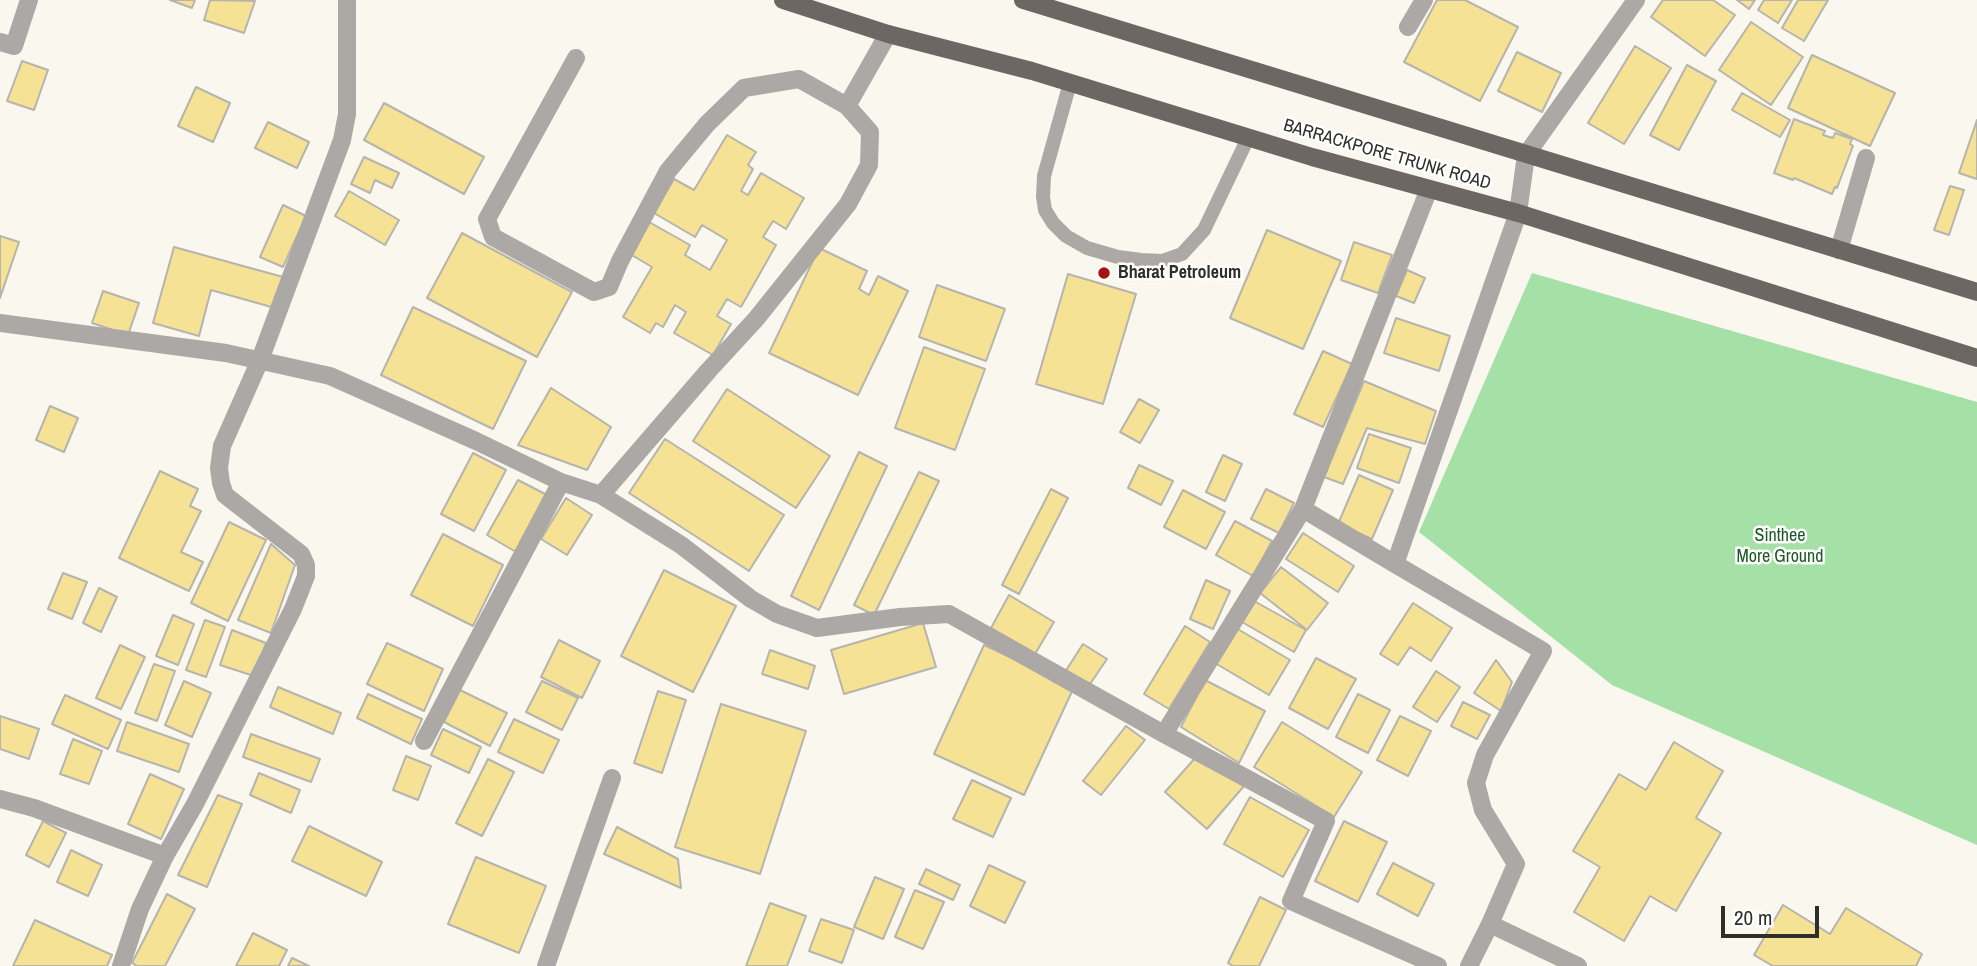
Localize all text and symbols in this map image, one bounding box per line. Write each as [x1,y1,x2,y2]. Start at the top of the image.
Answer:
street label: BARRACKPORE TRUNK ROAD [1281,115,1493,195]
place label: Bharat Petroleum [1118,262,1241,284]
marker: Bharat Petroleum [1096,265,1112,281]
park label: Sinthee More Ground [1737,525,1823,568]
scale bar [1725,892,1823,936]
text: 20 m [1734,903,1772,932]

